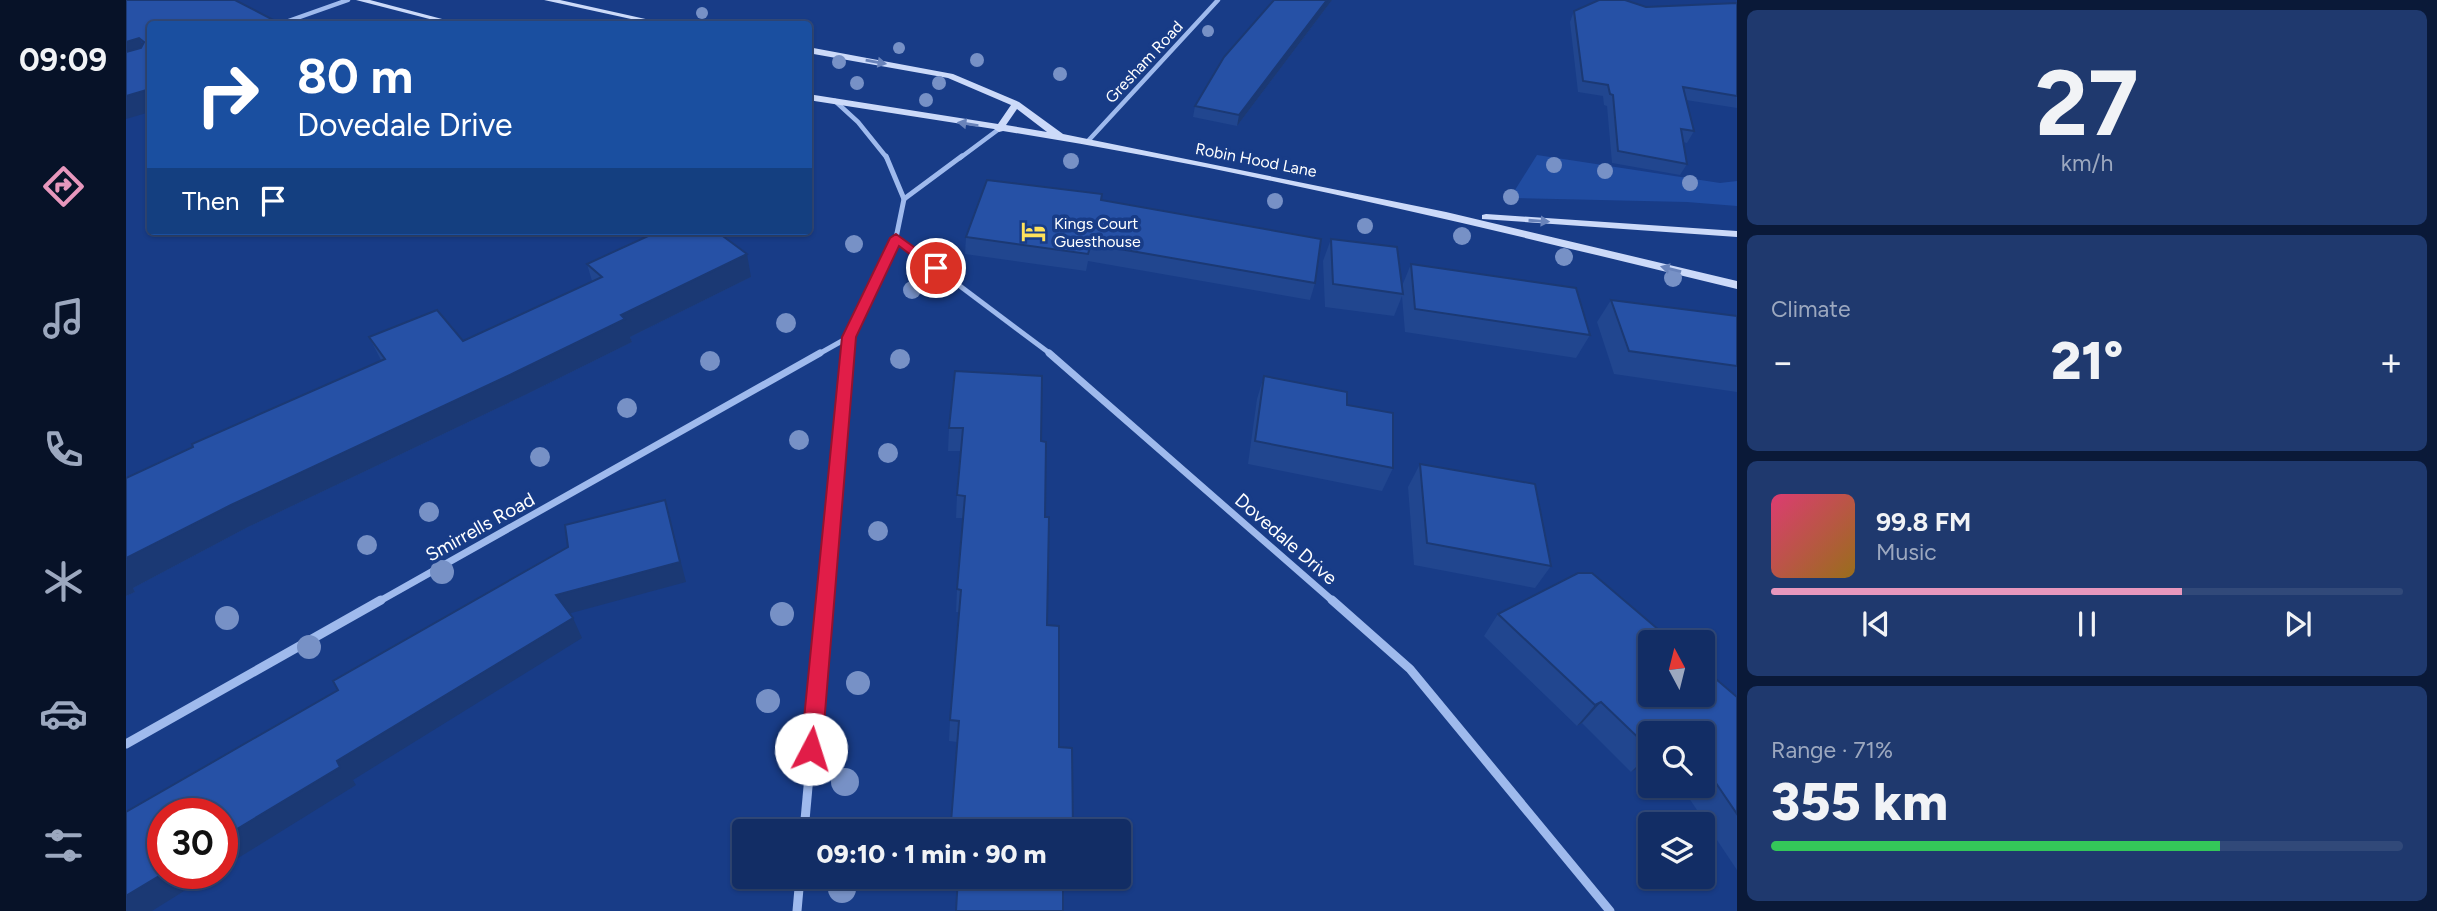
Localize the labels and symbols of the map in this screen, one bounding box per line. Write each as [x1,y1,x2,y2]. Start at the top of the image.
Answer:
street label: Gresham Road [1101,17,1187,107]
one-way arrow [865,57,887,68]
one-way arrow [957,118,979,129]
street label: Robin Hood Lane [1194,139,1319,181]
place label: Kings Court Guesthouse [1054,214,1141,251]
one-way arrow [1528,215,1550,226]
hotel icon: Kings Court Guesthouse [1020,218,1048,246]
pin [906,238,966,298]
one-way arrow [1660,263,1682,274]
street label: Smirrells Road [421,488,539,566]
street label: Dovedale Drive [1230,488,1342,590]
north arrow [1638,630,1715,707]
position arrow [774,712,848,786]
speed limit sign: 30 [147,798,238,889]

